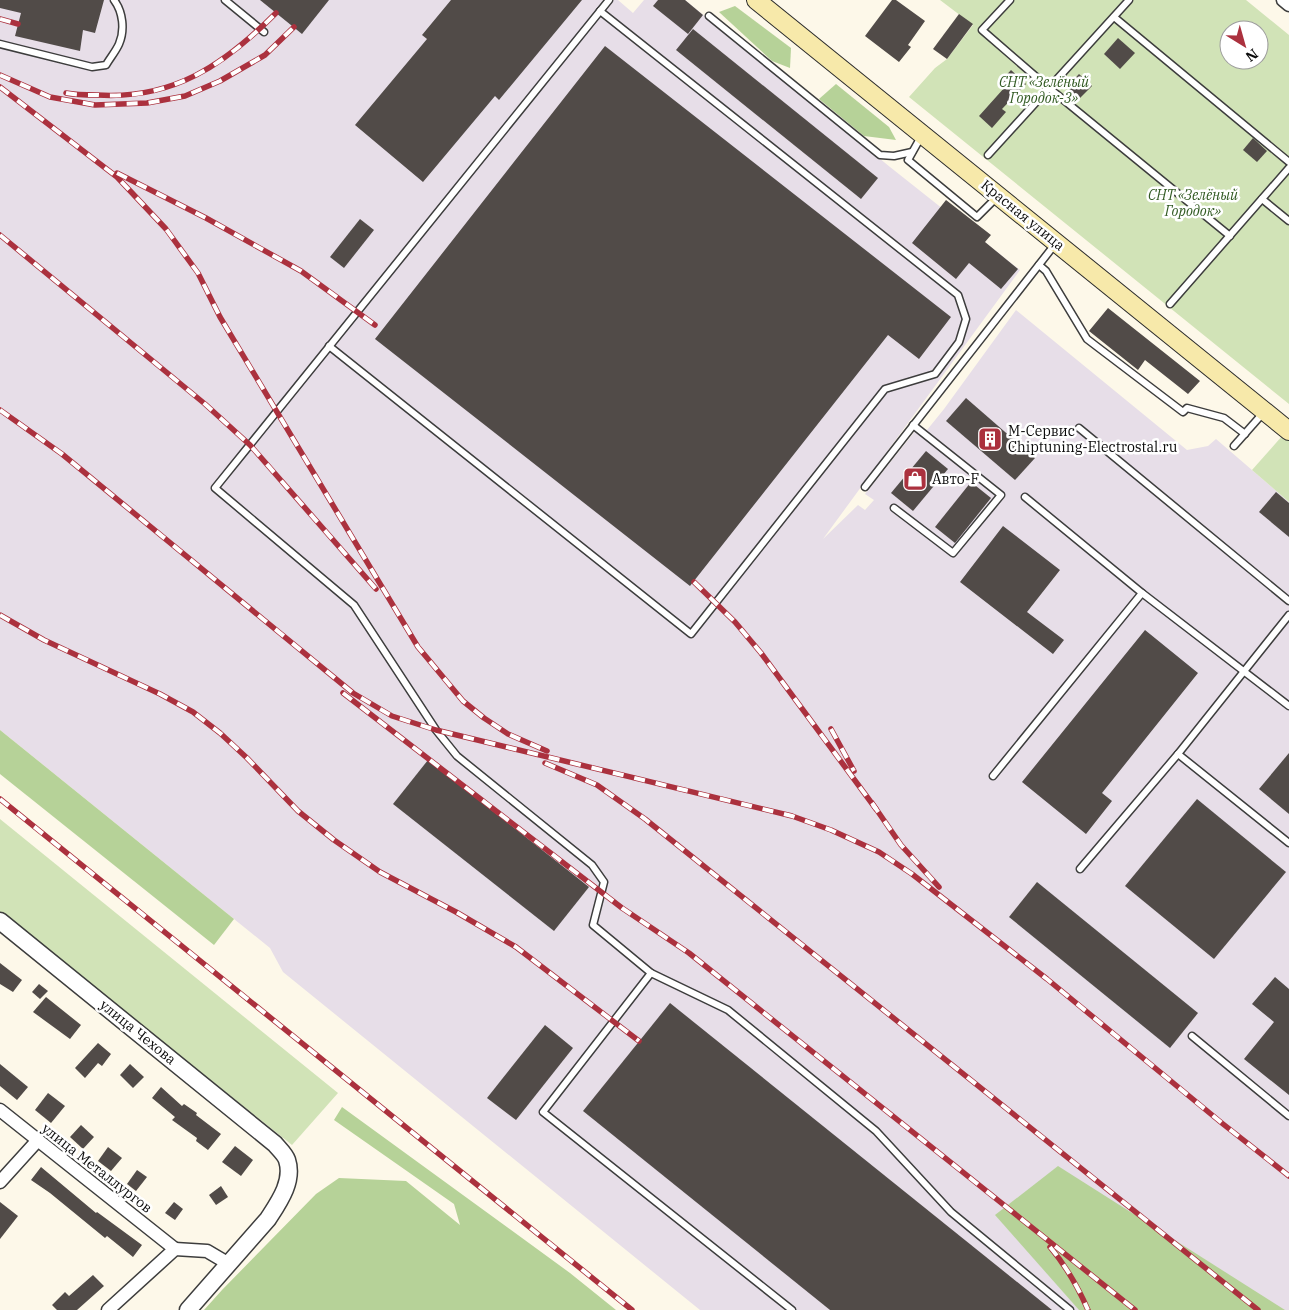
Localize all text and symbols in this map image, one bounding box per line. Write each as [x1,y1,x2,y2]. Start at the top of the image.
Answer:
north arrow [1219,20,1269,70]
text: N [1242,45,1262,66]
park label: СНТ «Зелёный Городок-3» [999,73,1089,107]
street label: Красная улица [977,176,1069,255]
park label: СНТ «Зелёный Городок» [1148,186,1238,220]
place label: M-Сервис Chiptuning-Electrostal.ru [1008,422,1178,456]
building icon: M-Сервис Chiptuning-Electrostal.ru [977,426,1003,452]
shop icon: Авто-F [902,466,928,492]
place label: Авто-F [932,470,979,488]
street label: улица Чехова [96,996,180,1069]
street label: улица Металлургов [38,1119,156,1217]

